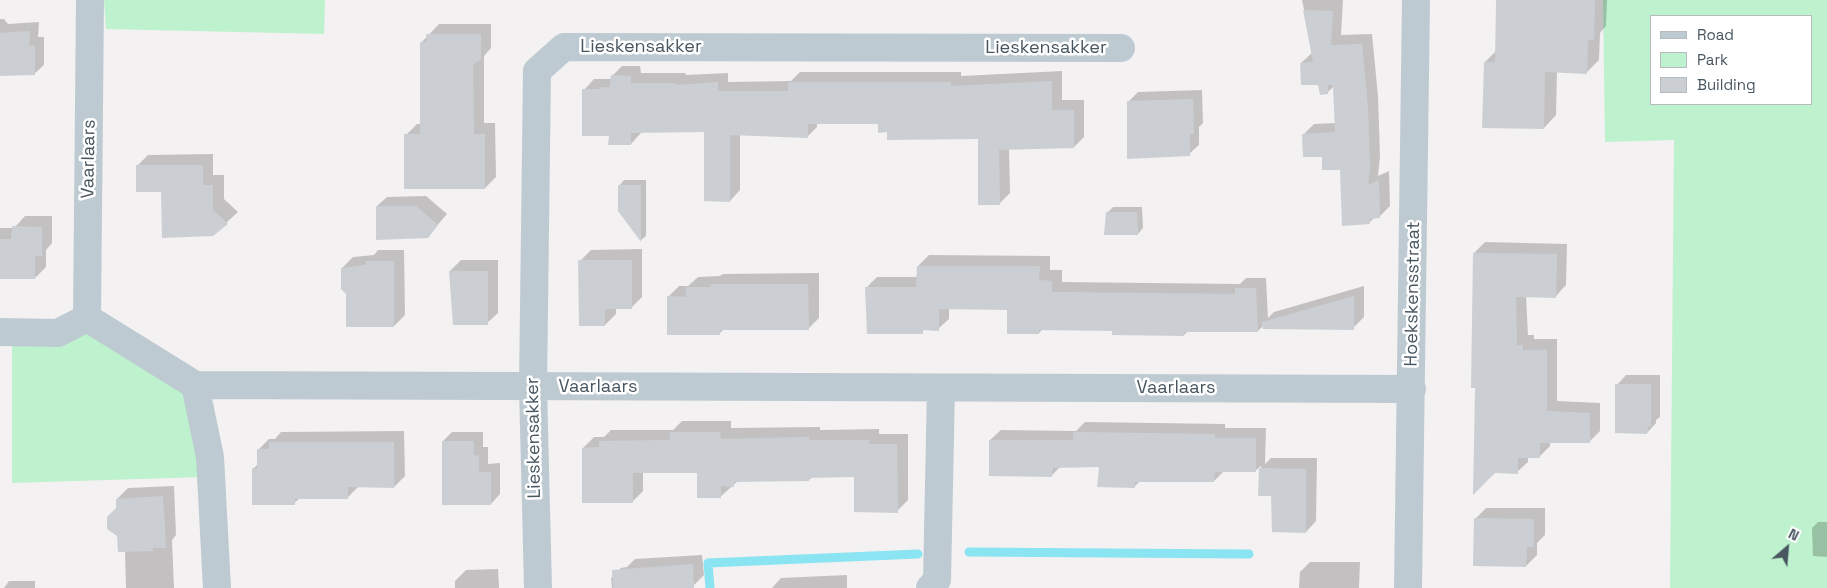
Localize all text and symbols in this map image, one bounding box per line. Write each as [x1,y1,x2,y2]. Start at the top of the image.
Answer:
legend [1650,15,1812,105]
text: Road [1697,25,1734,44]
street label: Lieskensakker [580,36,702,58]
street label: Lieskensakker [985,37,1107,59]
text: Park [1697,50,1728,69]
text: Building [1697,75,1756,94]
street label: Vaarlaars [78,119,100,199]
street label: Hoekskensstraat [1401,221,1425,367]
street label: Vaarlaars [558,376,638,398]
street label: Lieskensakker [522,377,546,499]
street label: Vaarlaars [1136,377,1216,399]
north arrow [1762,523,1812,573]
text: N [1786,524,1802,545]

